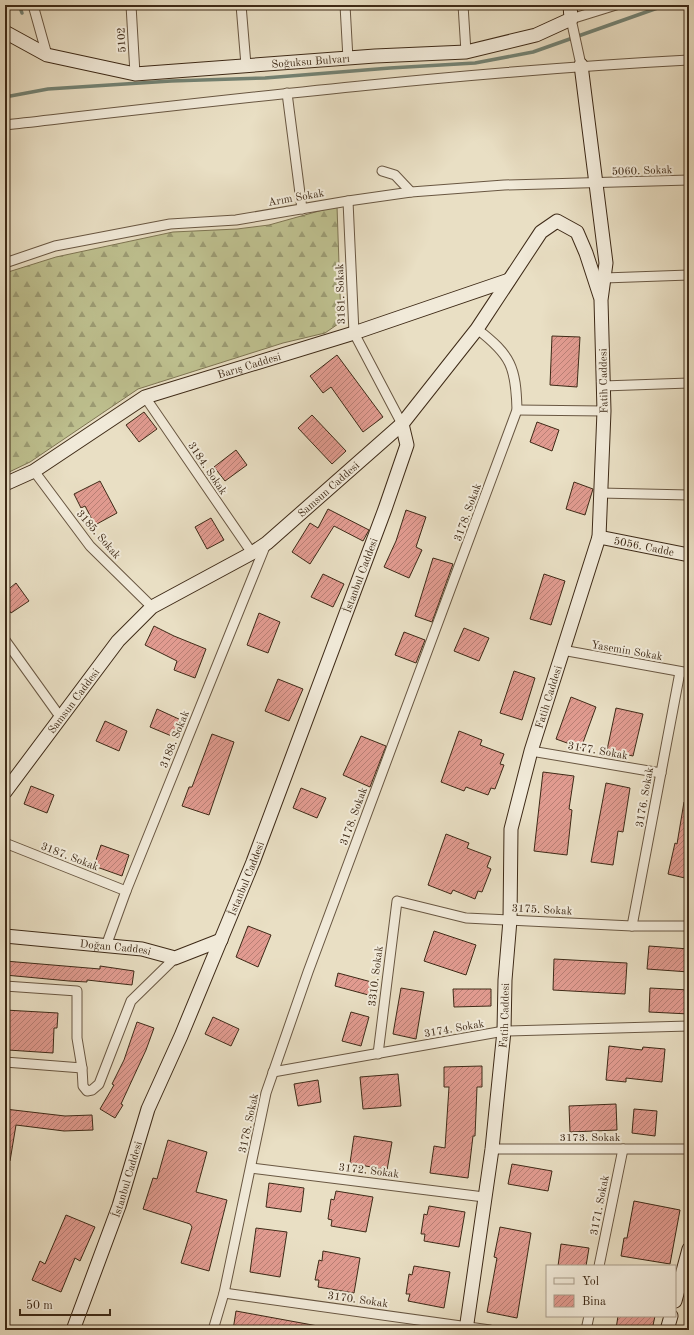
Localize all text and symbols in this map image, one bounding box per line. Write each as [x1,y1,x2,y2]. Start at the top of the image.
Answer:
street label: 5102 [116,27,129,53]
street label: Soğuksu Bulvarı [271,54,350,71]
street label: 5060. Sokak [611,165,673,178]
street label: Arım Sokak [267,188,325,209]
street label: 3181. Sokak [335,263,348,325]
street label: Fatih Caddesi [598,348,611,414]
street label: Barış Caddesi [217,352,282,381]
street label: 3184. Sokak [185,441,228,497]
street label: Samsun Caddesi [296,460,362,520]
street label: 3178. Sokak [453,482,484,543]
street label: 3185. Sokak [74,508,122,562]
street label: 5056. Cadde [613,536,675,559]
street label: İstanbul Caddesi [341,537,381,615]
street label: Yasemin Sokak [590,640,664,663]
street label: Fatih Caddesi [535,665,565,730]
street label: Samsun Caddesi [47,667,102,736]
street label: 3188. Sokak [159,709,192,770]
street label: 3177. Sokak [567,741,629,762]
street label: 3176. Sokak [635,766,656,828]
street label: 3178. Sokak [339,786,370,847]
street label: İstanbul Caddesi [225,840,267,918]
street label: 3187. Sokak [39,841,100,874]
street label: 3175. Sokak [511,903,573,918]
street label: Doğan Caddesi [79,939,152,958]
street label: 3310. Sokak [367,945,386,1007]
street label: Fatih Caddesi [498,983,512,1049]
street label: 3174. Sokak [423,1019,485,1040]
street label: 3178. Sokak [238,1092,261,1154]
street label: 3173. Sokak [560,1133,621,1144]
street label: İstanbul Caddesi [109,1140,145,1220]
street label: 3172. Sokak [338,1162,400,1181]
street label: 3171. Sokak [589,1174,612,1236]
legend [546,1265,676,1317]
text: Yol [582,1276,599,1288]
scale bar [20,1291,110,1317]
street label: 3170. Sokak [327,1291,389,1310]
text: Bina [582,1296,606,1308]
text: 50 m [26,1299,53,1312]

